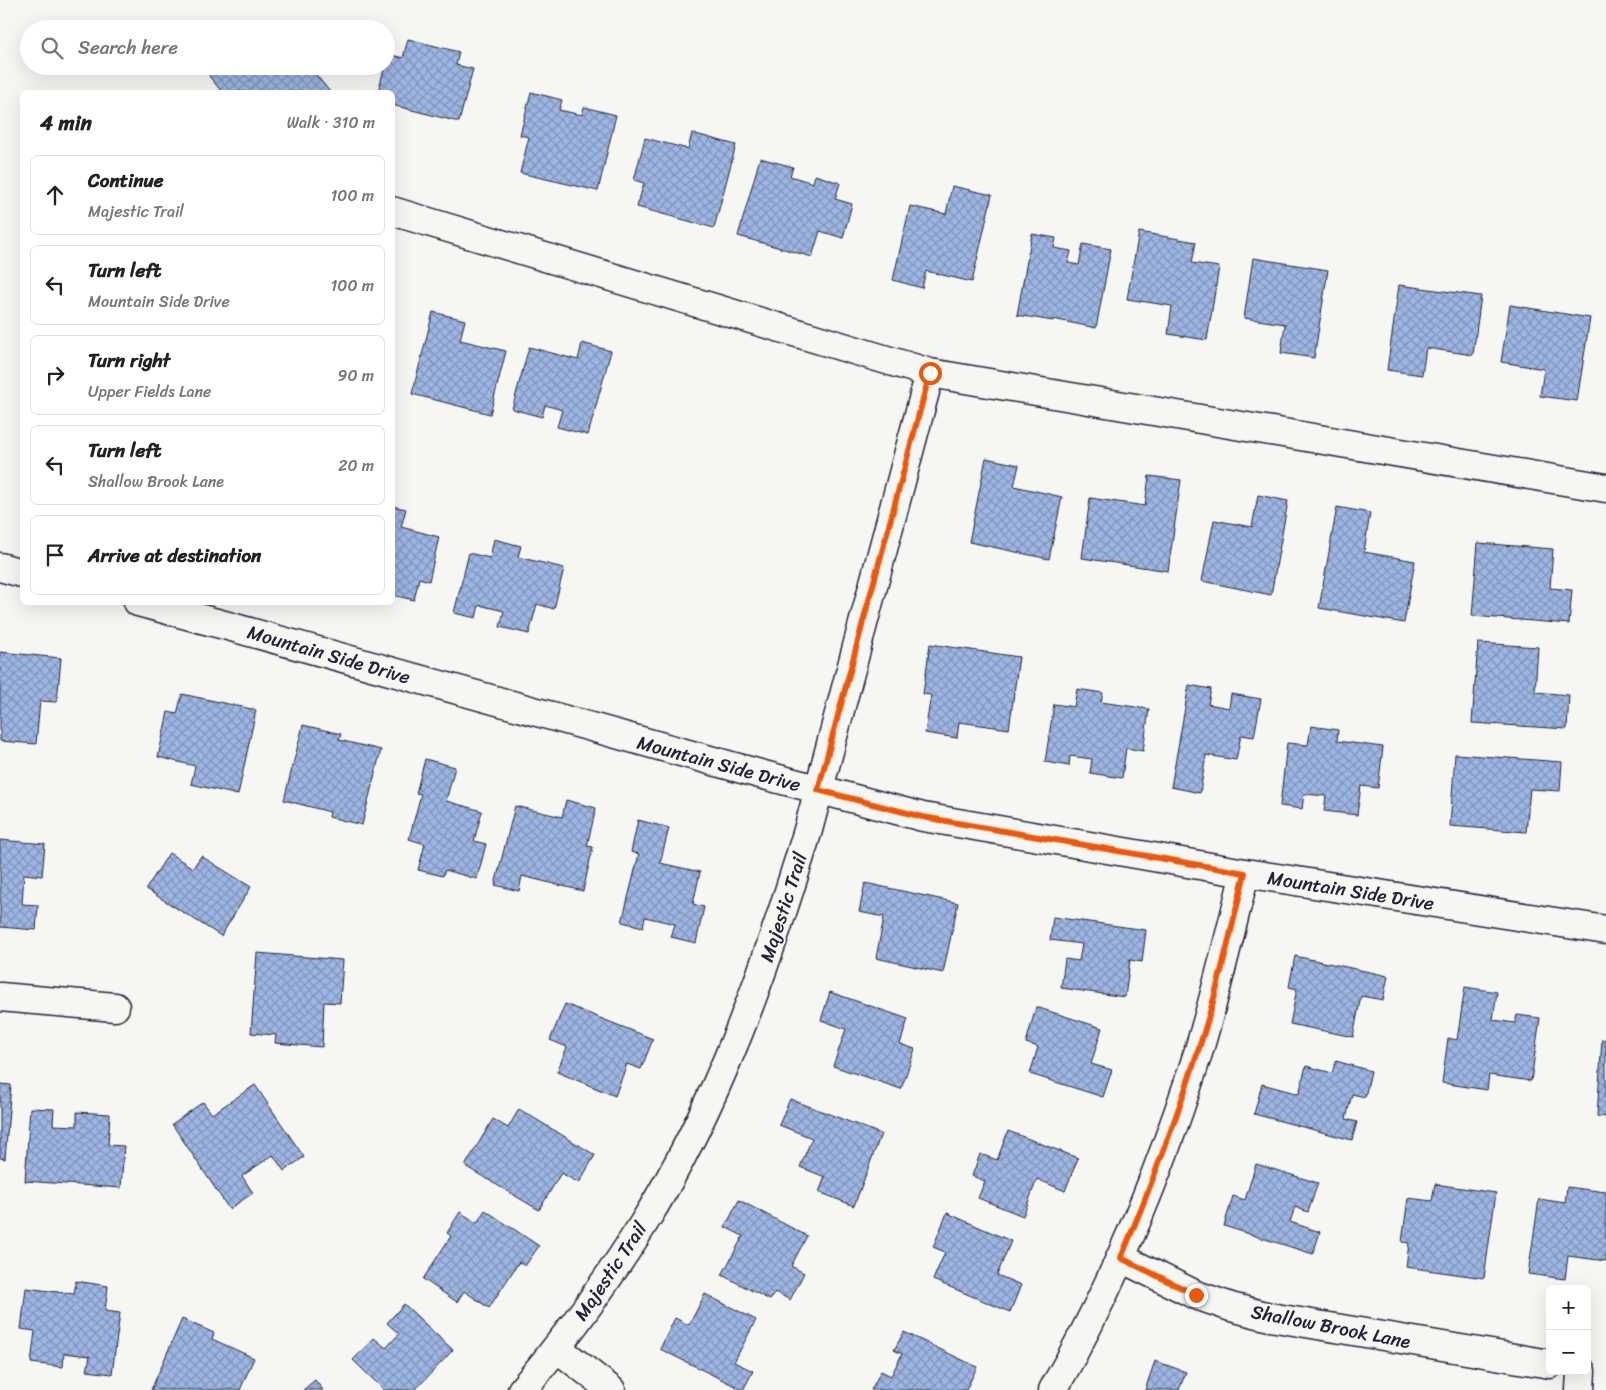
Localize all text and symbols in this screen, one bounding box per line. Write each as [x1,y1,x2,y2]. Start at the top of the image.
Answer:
search box [20,20,395,75]
text: Search here [78,31,178,64]
icon: search [38,34,66,62]
text: 4 min [40,104,92,142]
text: Walk · 310 m [287,108,375,137]
text: Continue [88,164,164,197]
icon: ahead [41,181,69,209]
text: 100 m [330,181,374,210]
text: Majestic Trail [88,197,184,226]
text: Turn left [88,254,161,287]
icon: left [41,271,69,299]
text: 100 m [330,271,374,300]
text: Mountain Side Drive [88,287,230,316]
text: Turn right [88,344,170,377]
icon: right [41,361,69,389]
text: 90 m [338,361,374,390]
route start [919,362,942,385]
text: Upper Fields Lane [88,377,211,406]
text: Turn left [88,434,161,467]
icon: left [41,451,69,479]
text: 20 m [338,451,374,480]
text: Shallow Brook Lane [88,467,224,496]
text: Arrive at destination [88,539,261,572]
icon: arrive [41,541,69,569]
street label: Mountain Side Drive [243,615,414,694]
street label: Mountain Side Drive [633,726,805,801]
street label: Majestic Trail [750,847,817,966]
street label: Mountain Side Drive [1265,861,1437,920]
street label: Majestic Trail [565,1214,656,1328]
route end [1185,1284,1208,1307]
map controls [1546,1285,1591,1375]
button: + [1546,1285,1591,1330]
street label: Shallow Brook Lane [1248,1295,1413,1358]
button: − [1546,1330,1591,1375]

